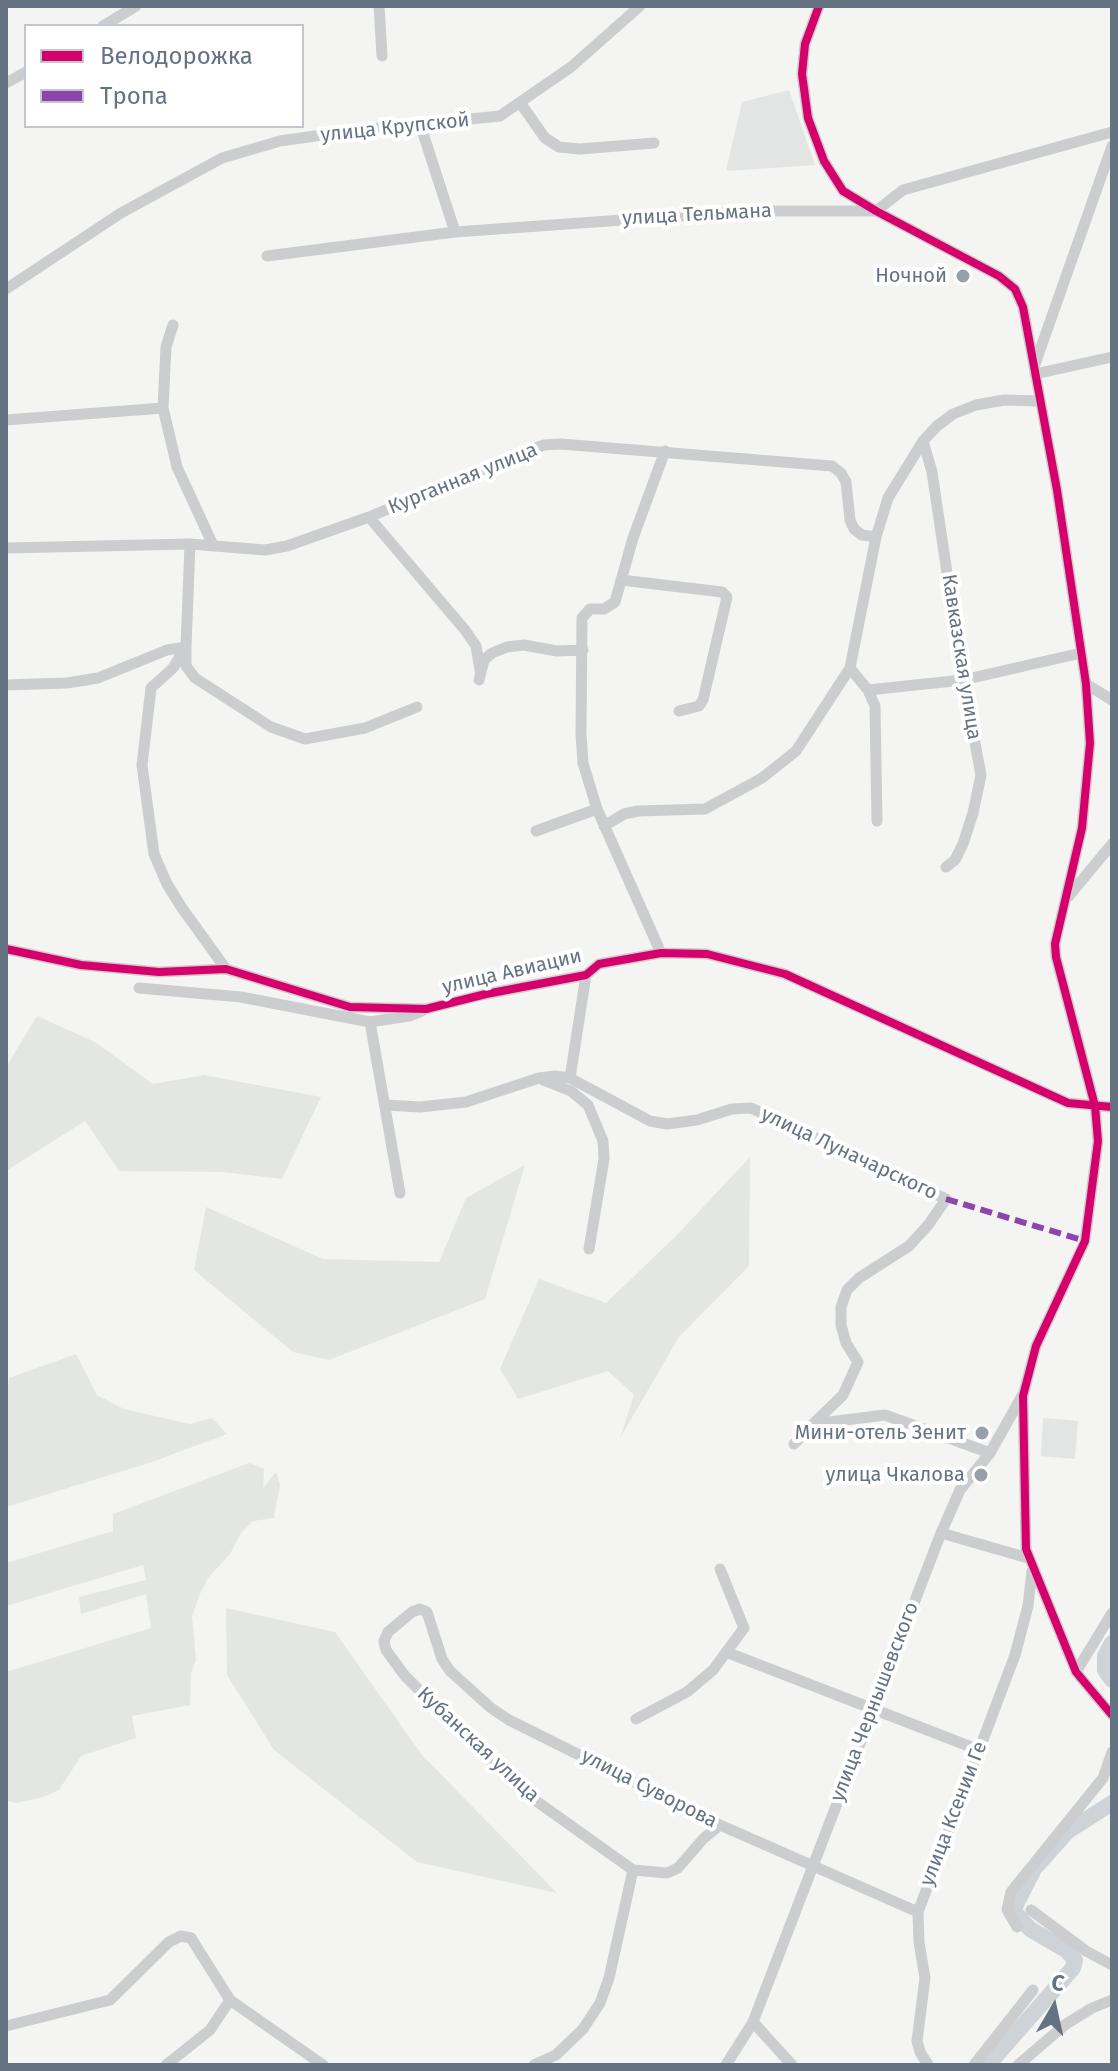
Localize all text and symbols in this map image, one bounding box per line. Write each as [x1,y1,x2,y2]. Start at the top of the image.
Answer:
legend [24,24,304,128]
text: Велодорожка [100,42,253,70]
text: Тропа [100,82,168,110]
street label: улица Крупской [319,108,471,148]
street label: улица Тельмана [622,199,772,231]
place label: Ночной [875,264,947,288]
marker: Ночной [954,267,972,285]
street label: Курганная улица [385,438,541,520]
street label: Кавказская улица [936,573,986,741]
street label: улица Авиации [440,944,584,1000]
street label: улица Луначарского [757,1103,941,1205]
place label: Мини-отель Зенит [795,1421,966,1445]
marker: Мини-отель Зенит [973,1424,991,1442]
place label: улица Чкалова [826,1463,965,1487]
marker: улица Чкалова [972,1466,990,1484]
street label: улица Чернышевского [826,1599,924,1805]
street label: Кубанская улица [412,1682,544,1808]
street label: улица Ксении Ге [915,1738,993,1890]
street label: улица Суворова [577,1744,721,1834]
north arrow [1014,1967,1094,2047]
text: С [1049,1968,1066,1997]

